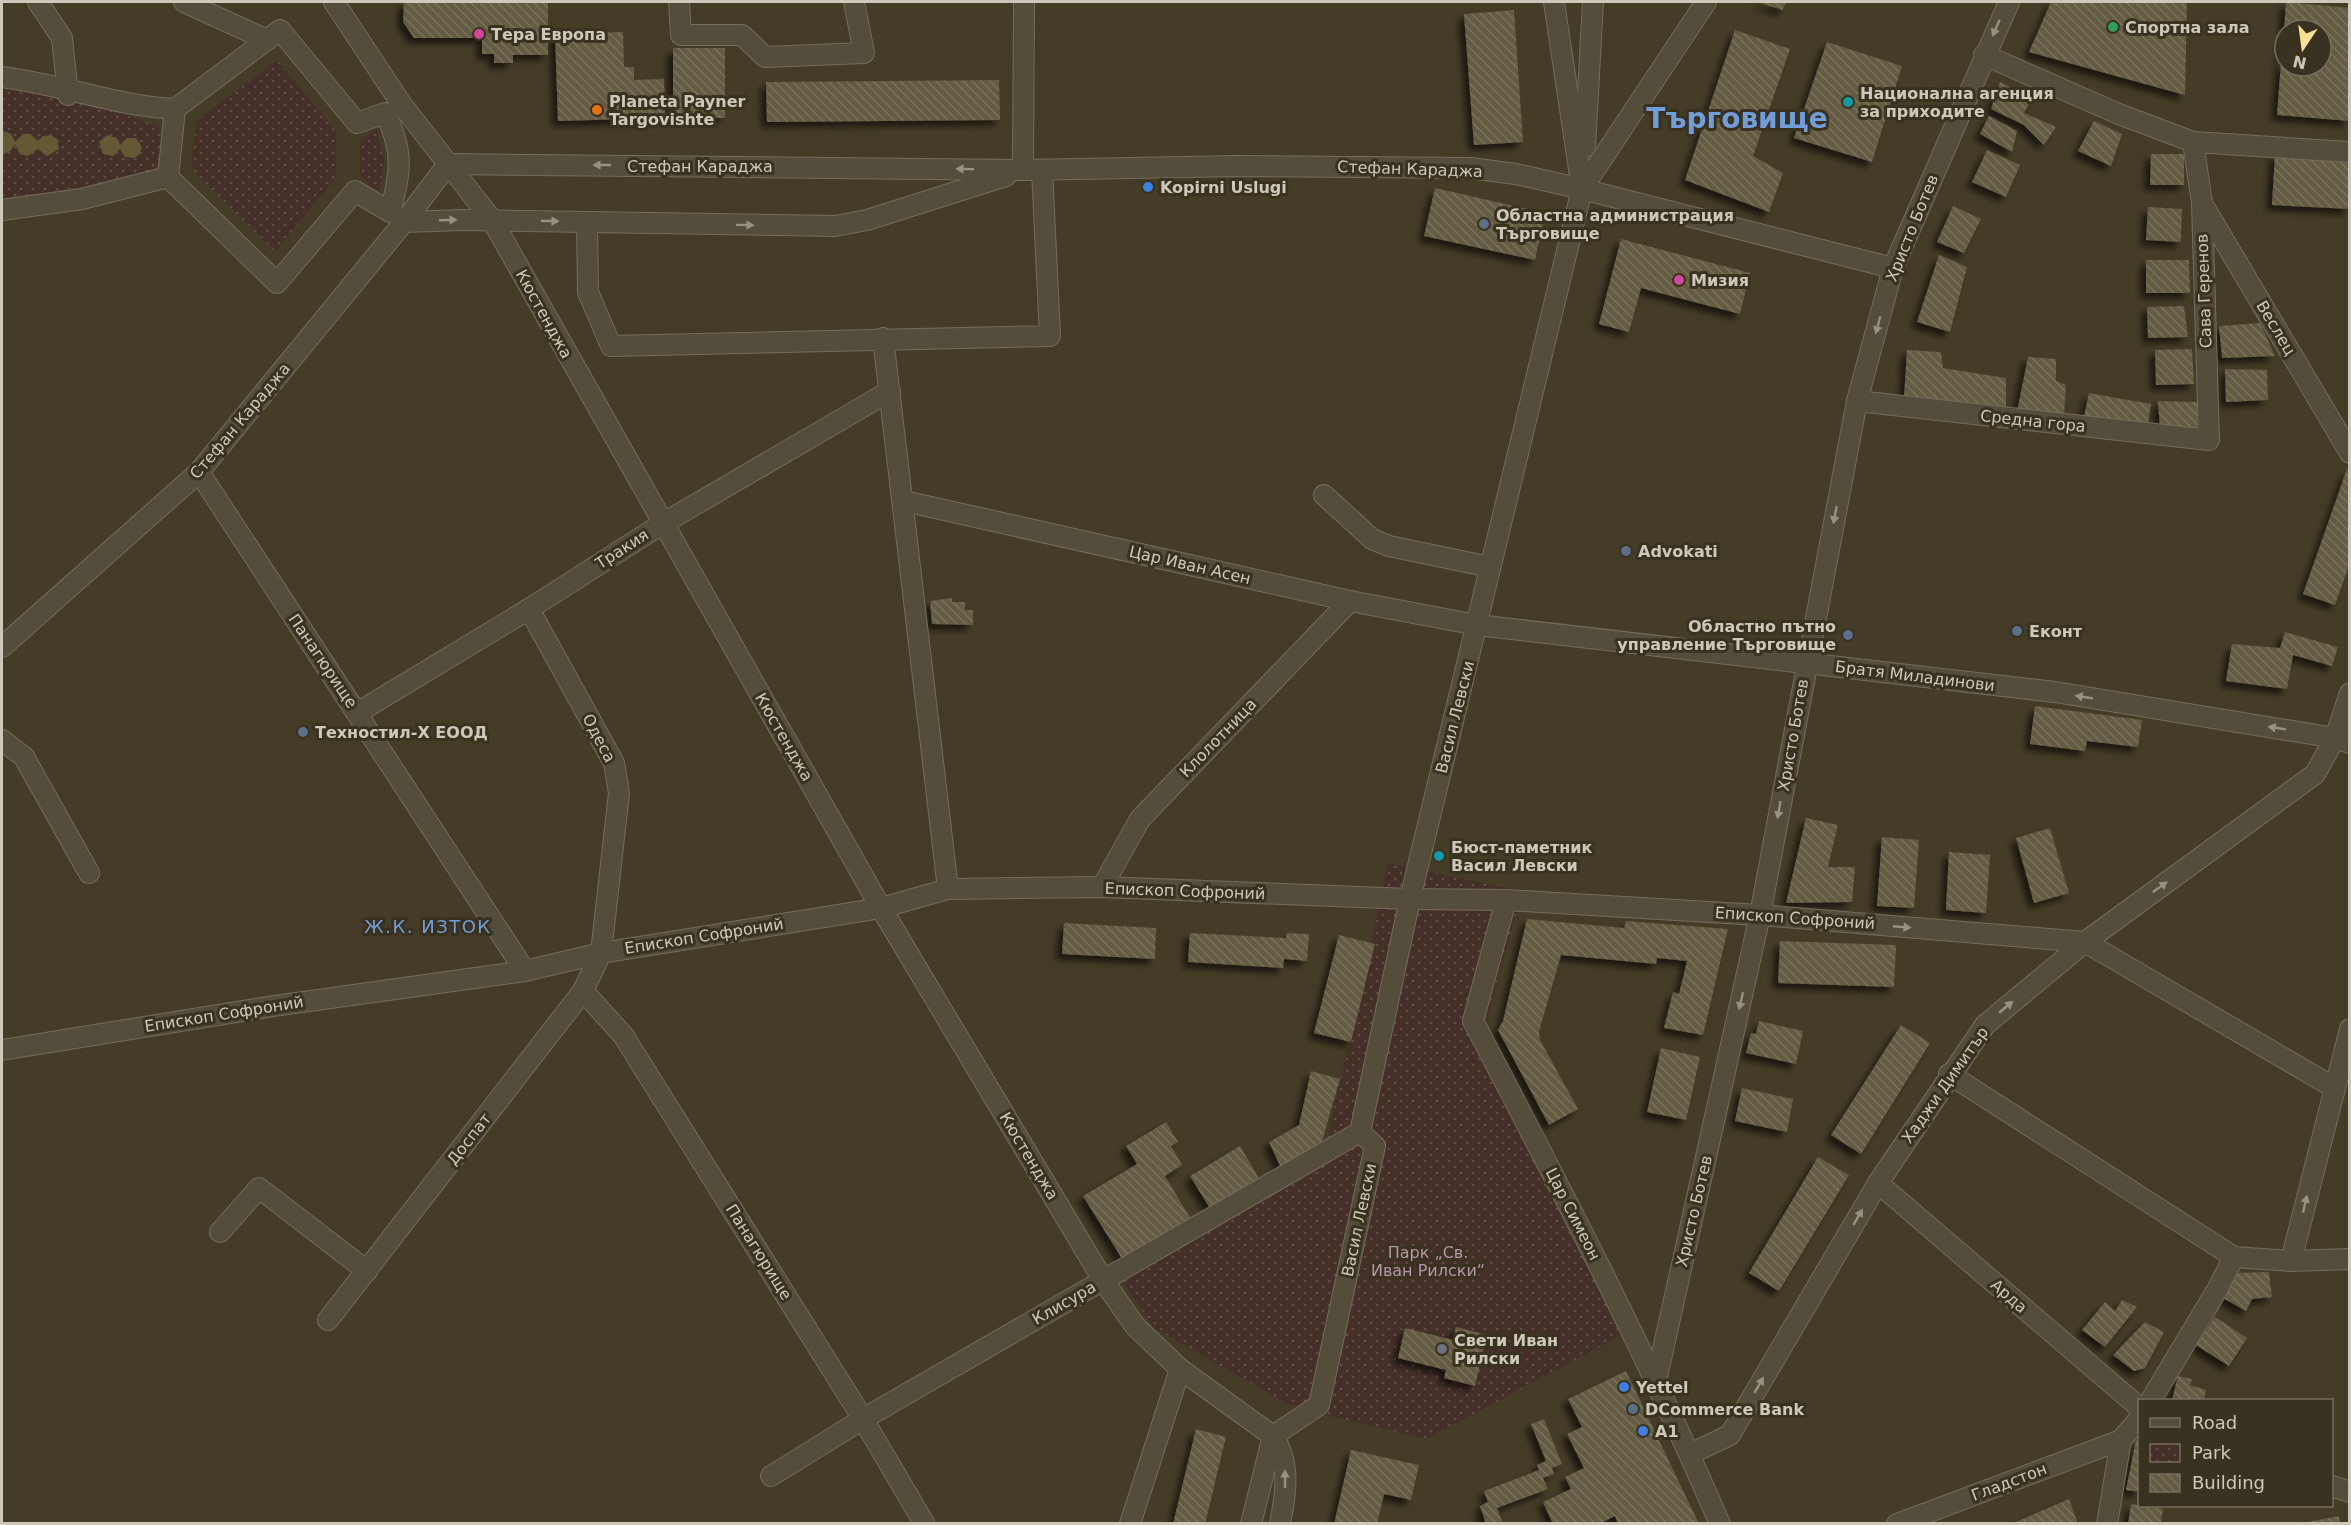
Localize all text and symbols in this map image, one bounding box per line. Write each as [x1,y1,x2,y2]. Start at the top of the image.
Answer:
place label: Спортна зала [2125,18,2250,37]
north arrow [2273,18,2333,78]
one-way arrow [1992,20,2001,37]
marker: Спортна зала [2106,20,2120,34]
place label: Тера Европа [491,25,606,44]
marker: Тера Европа [472,27,486,41]
text: N [2291,51,2308,73]
place label: Национална агенция за приходите [1860,84,2054,121]
place label: Planeta Payner Targovishte [609,92,746,129]
marker: Национална агенция за приходите [1841,95,1855,109]
district label: Търговище [1646,102,1828,135]
marker: Planeta Payner Targovishte [590,103,604,117]
street label: Стефан Караджа [627,157,773,176]
street label: Стефан Караджа [1337,157,1483,181]
one-way arrow [592,160,611,170]
one-way arrow [955,164,974,174]
street label: Христо Ботев [1882,172,1942,284]
place label: Kopirni Uslugi [1160,178,1287,197]
marker: Kopirni Uslugi [1141,180,1155,194]
place label: Областна администрация Търговище [1496,206,1734,243]
one-way arrow [439,215,458,225]
one-way arrow [541,216,560,226]
marker: Областна администрация Търговище [1477,217,1491,231]
one-way arrow [736,220,755,230]
street label: Сава Геренов [2193,233,2215,349]
street label: Кюстенджа [512,266,576,362]
place label: Мизия [1691,271,1749,290]
marker: Мизия [1672,273,1686,287]
street label: Веслец [2252,297,2300,359]
one-way arrow [1872,316,1882,334]
street label: Стефан Караджа [186,359,294,483]
street label: Средна гора [1979,406,2087,436]
one-way arrow [1830,506,1839,525]
street label: Тракия [591,525,652,574]
street label: Цар Иван Асен [1127,542,1253,588]
place label: Advokati [1638,542,1718,561]
marker: Advokati [1619,544,1633,558]
street label: Панагюрище [285,610,361,712]
place label: Областно пътно управление Търговище [1617,617,1836,654]
place label: Еконт [2029,622,2083,641]
marker: Еконт [2010,624,2024,638]
marker: Областно пътно управление Търговище [1841,628,1855,642]
street label: Братя Миладинови [1834,657,1996,695]
street label: Васил Левски [1432,659,1478,775]
street label: Христо Ботев [1774,677,1812,793]
street label: Кюстенджа [751,690,817,784]
one-way arrow [2075,692,2094,701]
street label: Клолотница [1176,695,1260,781]
street label: Одеса [578,711,620,765]
place label: Техностил-Х ЕООД [315,723,488,742]
one-way arrow [2267,724,2286,733]
marker: Техностил-Х ЕООД [296,725,310,739]
one-way arrow [1774,800,1783,819]
place label: Бюст-паметник Васил Левски [1451,838,1592,875]
marker: Бюст-паметник Васил Левски [1432,849,1446,863]
street label: Епископ Софроний [1104,879,1266,903]
one-way arrow [2152,881,2168,893]
street label: Епископ Софроний [1714,903,1876,933]
street label: Епископ Софроний [623,914,785,958]
district label: Ж.К. ИЗТОК [364,916,492,937]
one-way arrow [1892,922,1911,932]
street label: Епископ Софроний [143,992,305,1036]
one-way arrow [1735,992,1745,1010]
one-way arrow [1999,1001,2014,1014]
street label: Хаджи Димитър [1898,1023,1992,1147]
street label: Доспат [443,1109,495,1169]
street label: Кюстенджа [995,1109,1063,1203]
street label: Христо Ботев [1672,1153,1716,1269]
street label: Васил Левски [1338,1162,1380,1278]
street label: Цар Симеон [1542,1165,1604,1263]
one-way arrow [2300,1195,2310,1213]
street label: Панагюрище [722,1201,796,1303]
one-way arrow [1853,1208,1863,1225]
park label: Парк „Св. Иван Рилски“ [1371,1243,1485,1280]
street label: Арда [1987,1275,2031,1317]
street label: Клисура [1029,1277,1099,1329]
place label: Свети Иван Рилски [1454,1331,1558,1368]
marker: Свети Иван Рилски [1435,1342,1449,1356]
one-way arrow [1754,1377,1765,1393]
place label: Yettel [1635,1378,1689,1397]
marker: Yettel [1617,1380,1631,1394]
legend [2138,1399,2333,1507]
place label: DCommerce Bank [1645,1400,1804,1419]
marker: DCommerce Bank [1626,1402,1640,1416]
text: Road [2192,1412,2237,1433]
place label: A1 [1655,1422,1679,1441]
marker: A1 [1636,1424,1650,1438]
text: Park [2192,1442,2231,1463]
street label: Гладстон [1969,1459,2049,1505]
one-way arrow [1280,1469,1290,1488]
text: Building [2192,1472,2265,1493]

